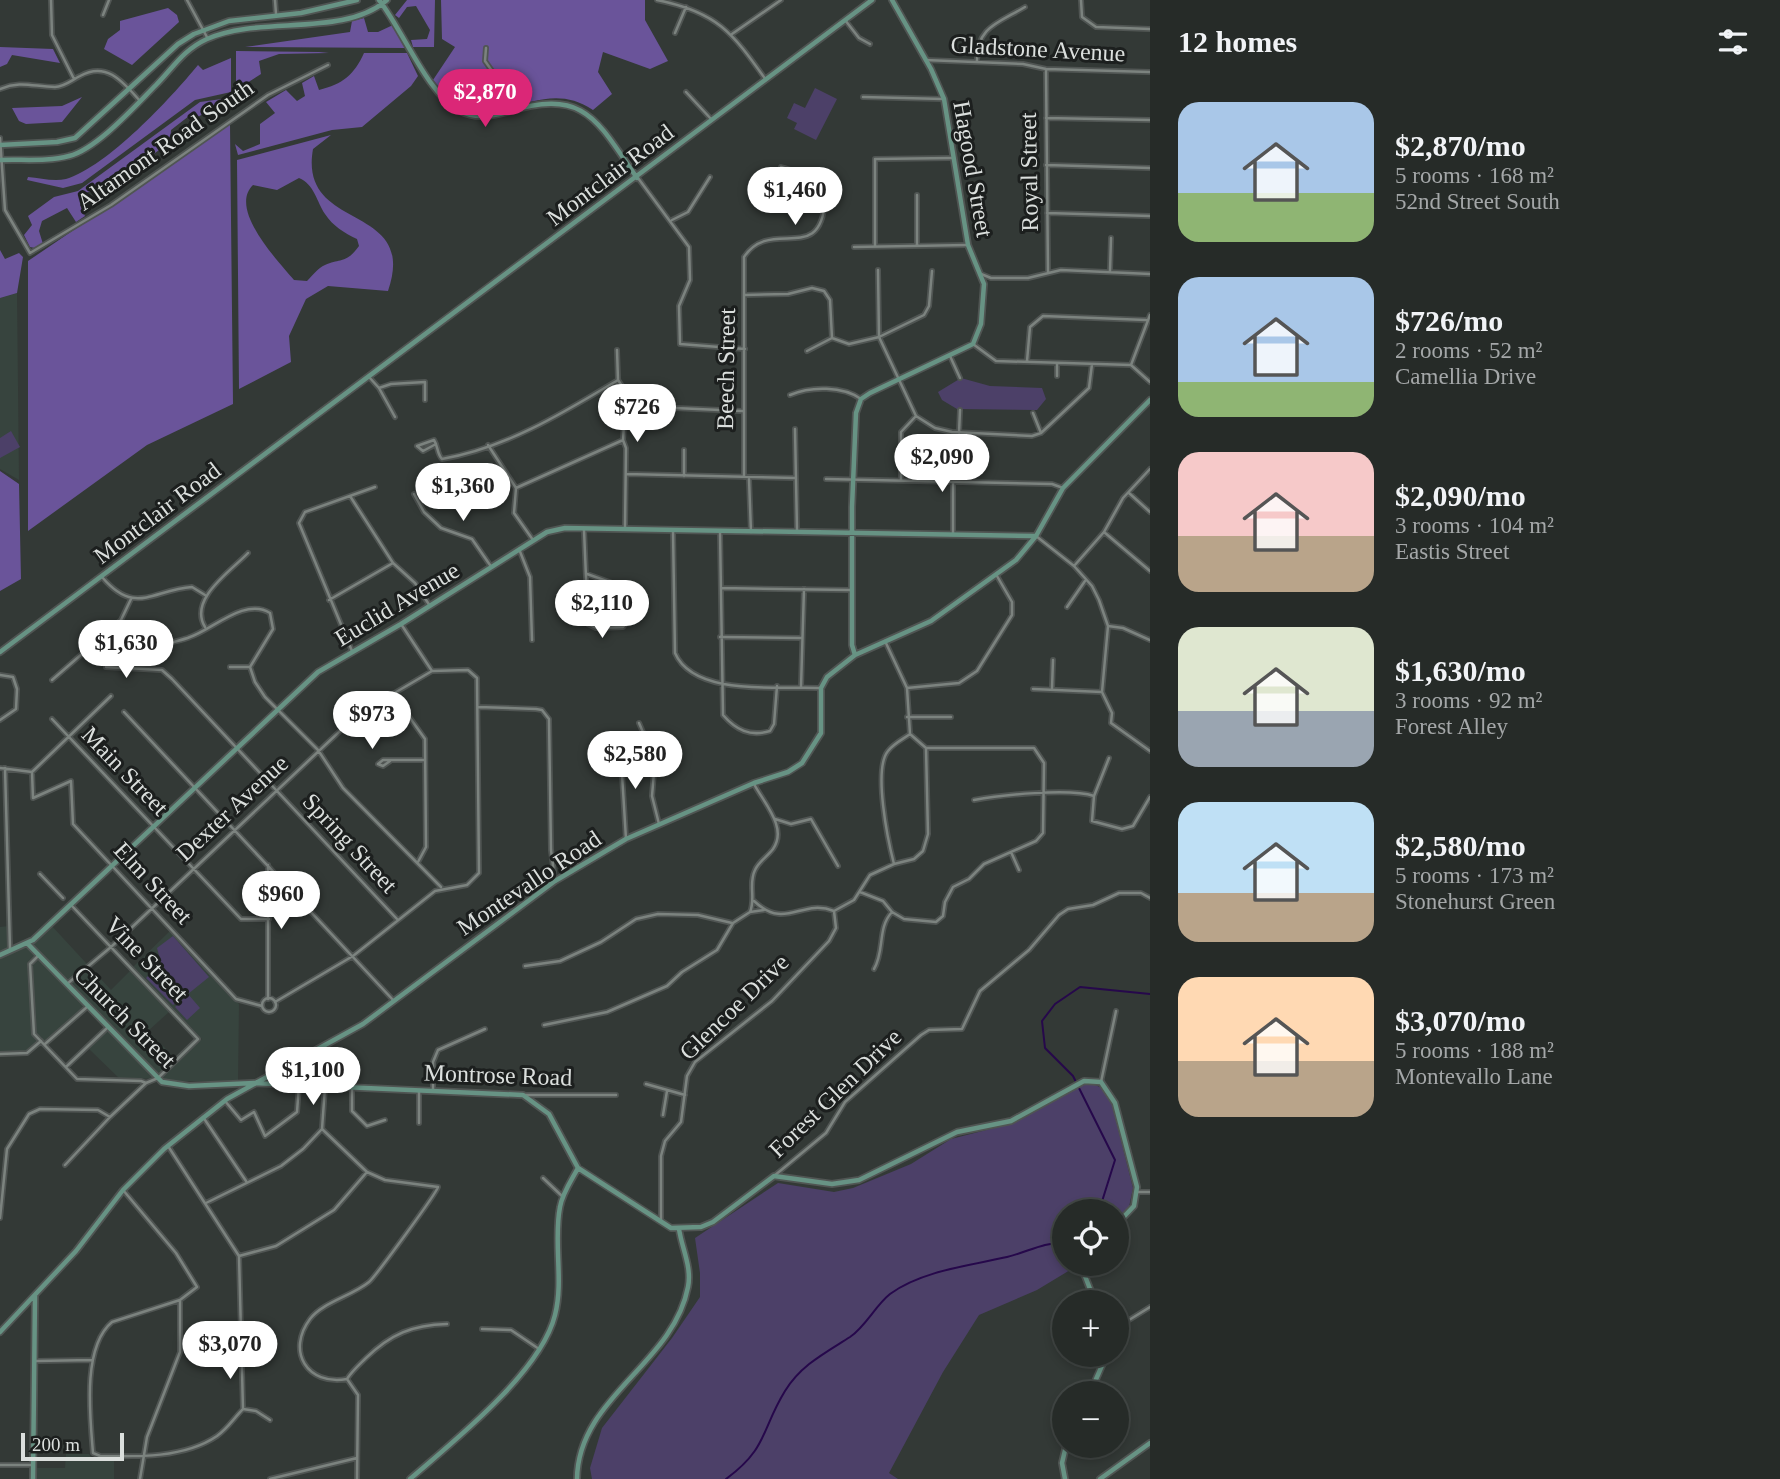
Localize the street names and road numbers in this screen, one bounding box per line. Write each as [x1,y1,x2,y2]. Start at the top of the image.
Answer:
street label: Gladstone Avenue [950,31,1126,67]
street label: Altamont Road South [72,74,258,216]
street label: Hagood Street [948,99,998,240]
street label: Royal Street [1015,112,1043,232]
street label: Montclair Road [542,119,678,231]
street label: Beech Street [712,307,740,430]
street label: Montclair Road [89,457,225,569]
street label: Euclid Avenue [330,557,464,651]
street label: Main Street [77,721,174,821]
street label: Dexter Avenue [171,750,293,866]
street label: Spring Street [298,788,403,898]
street label: Montevallo Road [452,825,606,941]
street label: Elm Street [109,837,198,929]
street label: Vine Street [100,911,194,1007]
street label: Glencoe Drive [674,949,794,1065]
street label: Church Street [69,961,181,1073]
street label: Forest Glen Drive [764,1023,906,1163]
street label: Montrose Road [423,1059,573,1091]

